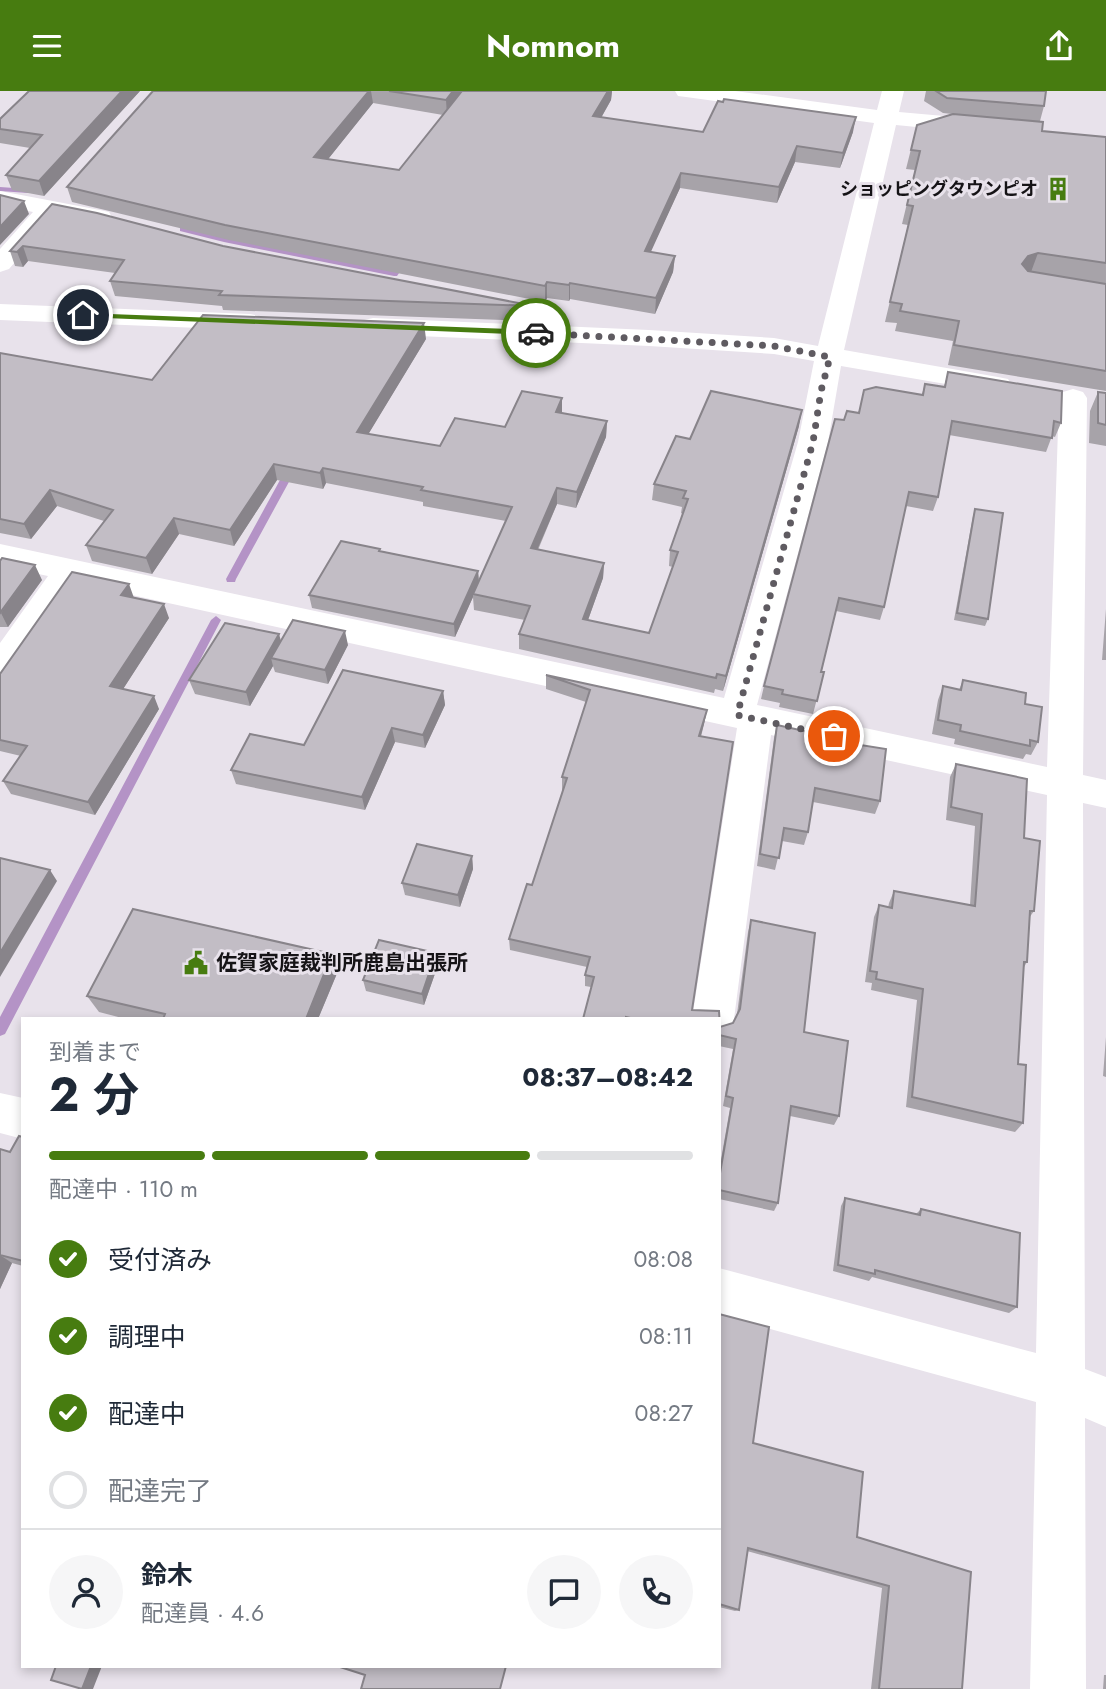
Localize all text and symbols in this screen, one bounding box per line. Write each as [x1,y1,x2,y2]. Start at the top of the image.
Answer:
text: Nomnom [486,23,620,69]
icon: menu [28,27,66,65]
icon: share [1040,27,1078,65]
building icon: ショッピングタウンピオ [1044,175,1072,203]
place label: ショッピングタウンピオ [840,176,1038,202]
pin [53,285,113,345]
icon: home [64,296,102,334]
courier [501,298,571,368]
icon: car [517,314,555,352]
pin [804,706,864,766]
icon: bag [815,717,853,755]
place label: 佐賀家庭裁判所鹿島出張所 [216,948,468,978]
public building icon: 佐賀家庭裁判所鹿島出張所 [182,949,210,977]
text: 到着まで [49,1035,141,1069]
text: 08:37–08:42 [522,1058,693,1096]
text: 2 分 [49,1062,139,1128]
text: 配達中 · 110 m [49,1172,198,1206]
icon: check [49,1240,87,1278]
text: 受付済み [108,1241,212,1279]
text: 08:08 [633,1242,693,1276]
icon: check [49,1317,87,1355]
text: 調理中 [108,1318,186,1356]
text: 08:11 [639,1319,693,1353]
icon: check [49,1394,87,1432]
text: 配達中 [108,1395,186,1433]
text: 08:27 [635,1396,693,1430]
text: 配達完了 [108,1472,212,1510]
button: person [49,1555,123,1629]
button: chat [527,1555,601,1629]
button: phone [619,1555,693,1629]
text: 鈴木 [141,1556,193,1594]
text: 配達員 · 4.6 [141,1596,264,1630]

